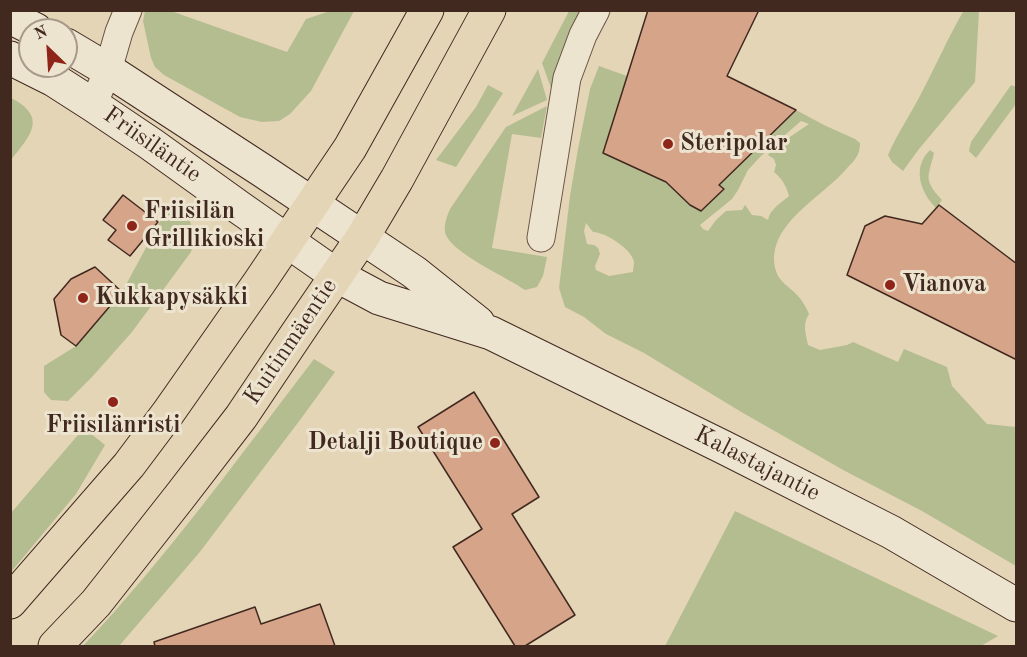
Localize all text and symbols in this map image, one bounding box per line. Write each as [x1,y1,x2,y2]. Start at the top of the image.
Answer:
north arrow [18,18,78,78]
text: N [32,24,50,43]
street label: Friisiläntie [97,101,207,189]
place label: Steripolar [680,130,788,158]
marker: Steripolar [661,137,675,151]
place label: Friisilän Grillikioski [144,198,264,254]
marker: Friisilän Grillikioski [125,219,139,233]
place label: Vianova [902,271,986,299]
street label: Kuitinmäentie [238,273,344,411]
marker: Vianova [883,278,897,292]
place label: Kukkapysäkki [95,284,248,312]
marker: Kukkapysäkki [76,291,90,305]
marker: Friisilänristi [106,395,120,409]
place label: Friisilänristi [46,412,180,440]
street label: Kalastajantie [689,420,825,508]
place label: Detalji Boutique [308,429,483,457]
marker: Detalji Boutique [488,436,502,450]

